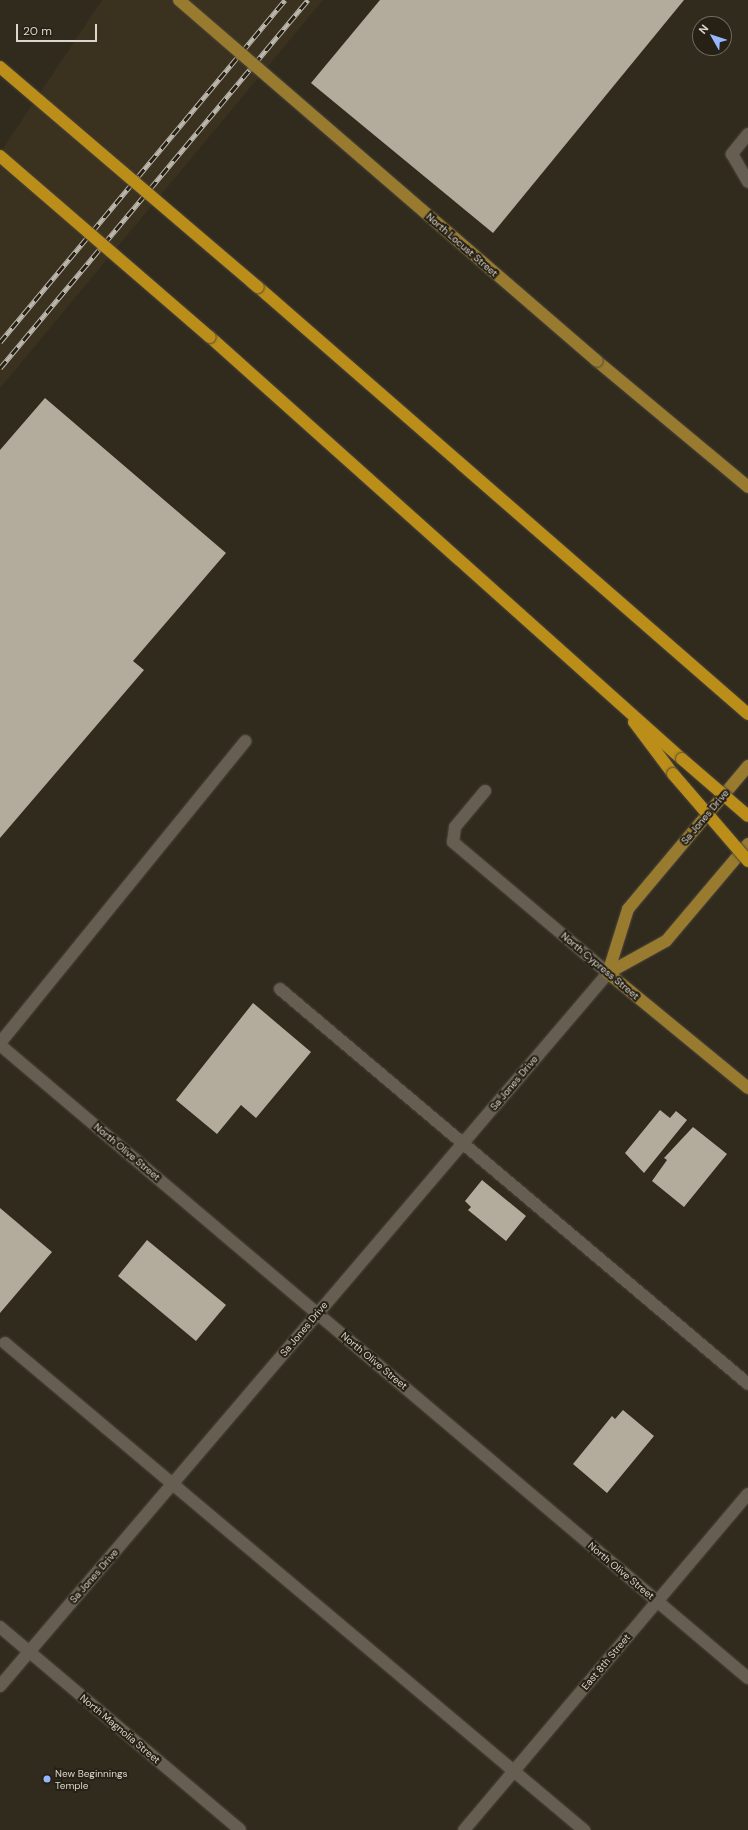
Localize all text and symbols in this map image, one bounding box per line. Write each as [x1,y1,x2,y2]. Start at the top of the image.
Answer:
scale bar [18,16,99,42]
north arrow [692,16,732,56]
text: N [695,22,711,37]
text: 20 m [23,23,52,39]
street label: North Locust Street [424,211,500,279]
street label: Sa Jones Drive [679,787,731,847]
street label: North Cypress Street [559,930,641,1002]
street label: Sa Jones Drive [488,1053,540,1113]
street label: North Olive Street [91,1121,163,1183]
street label: Sa Jones Drive [278,1299,330,1359]
street label: North Olive Street [338,1330,410,1392]
street label: North Olive Street [585,1540,657,1602]
street label: Sa Jones Drive [67,1547,121,1605]
street label: East 8th Street [579,1632,633,1692]
street label: North Magnolia Street [77,1692,163,1766]
place label: New Beginnings Temple [55,1767,128,1790]
marker: New Beginnings Temple [42,1774,52,1784]

